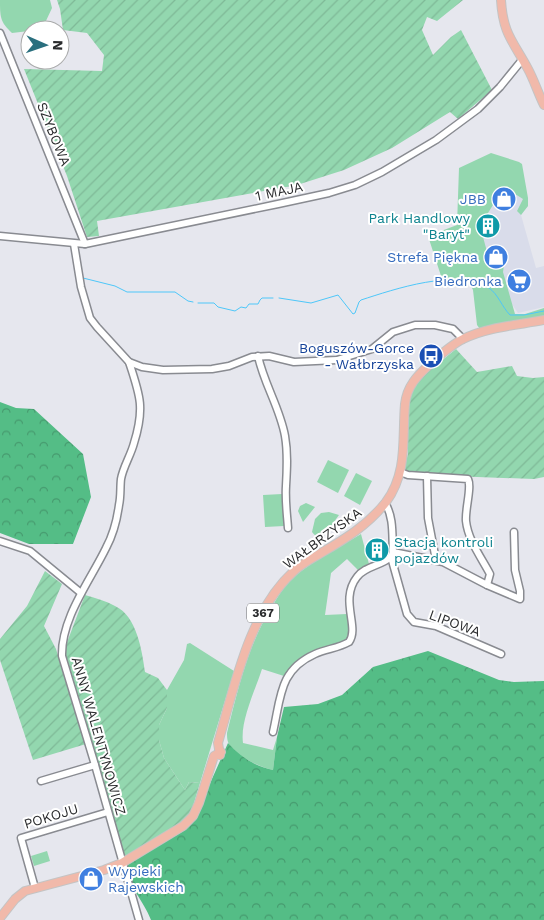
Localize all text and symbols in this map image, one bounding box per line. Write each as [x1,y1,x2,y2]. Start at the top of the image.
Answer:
north arrow [20,20,70,70]
text: N [50,40,66,51]
street label: SZYBOWA [34,100,74,168]
street label: 1 MAJA [254,178,304,204]
shop icon: JBB [491,186,517,212]
place label: JBB [460,191,486,207]
place label: Park Handlowy "Baryt" [368,210,471,242]
building icon: Park Handlowy "Baryt" [475,213,501,239]
shop icon: Strefa Piękna [483,244,509,270]
place label: Strefa Piękna [387,249,478,265]
supermarket icon: Biedronka [506,268,532,294]
place label: Biedronka [434,273,502,289]
place label: Boguszów-Gorce - Wałbrzyska [299,340,414,372]
bus stop icon: Boguszów-Gorce - Wałbrzyska [418,343,444,369]
street label: WAŁBRZYSKA [280,504,364,572]
place label: Stacja kontroli pojazdów [394,534,493,566]
building icon: Stacja kontroli pojazdów [364,537,390,563]
road number: 367 [247,604,279,622]
street label: LIPOWA [427,606,483,640]
street label: ANNY WALENTYNOWICZ [69,655,129,817]
street label: POKOJU [22,800,80,832]
place label: Wypieki Rajewskich [108,863,184,895]
shop icon: Wypieki Rajewskich [78,866,104,892]

